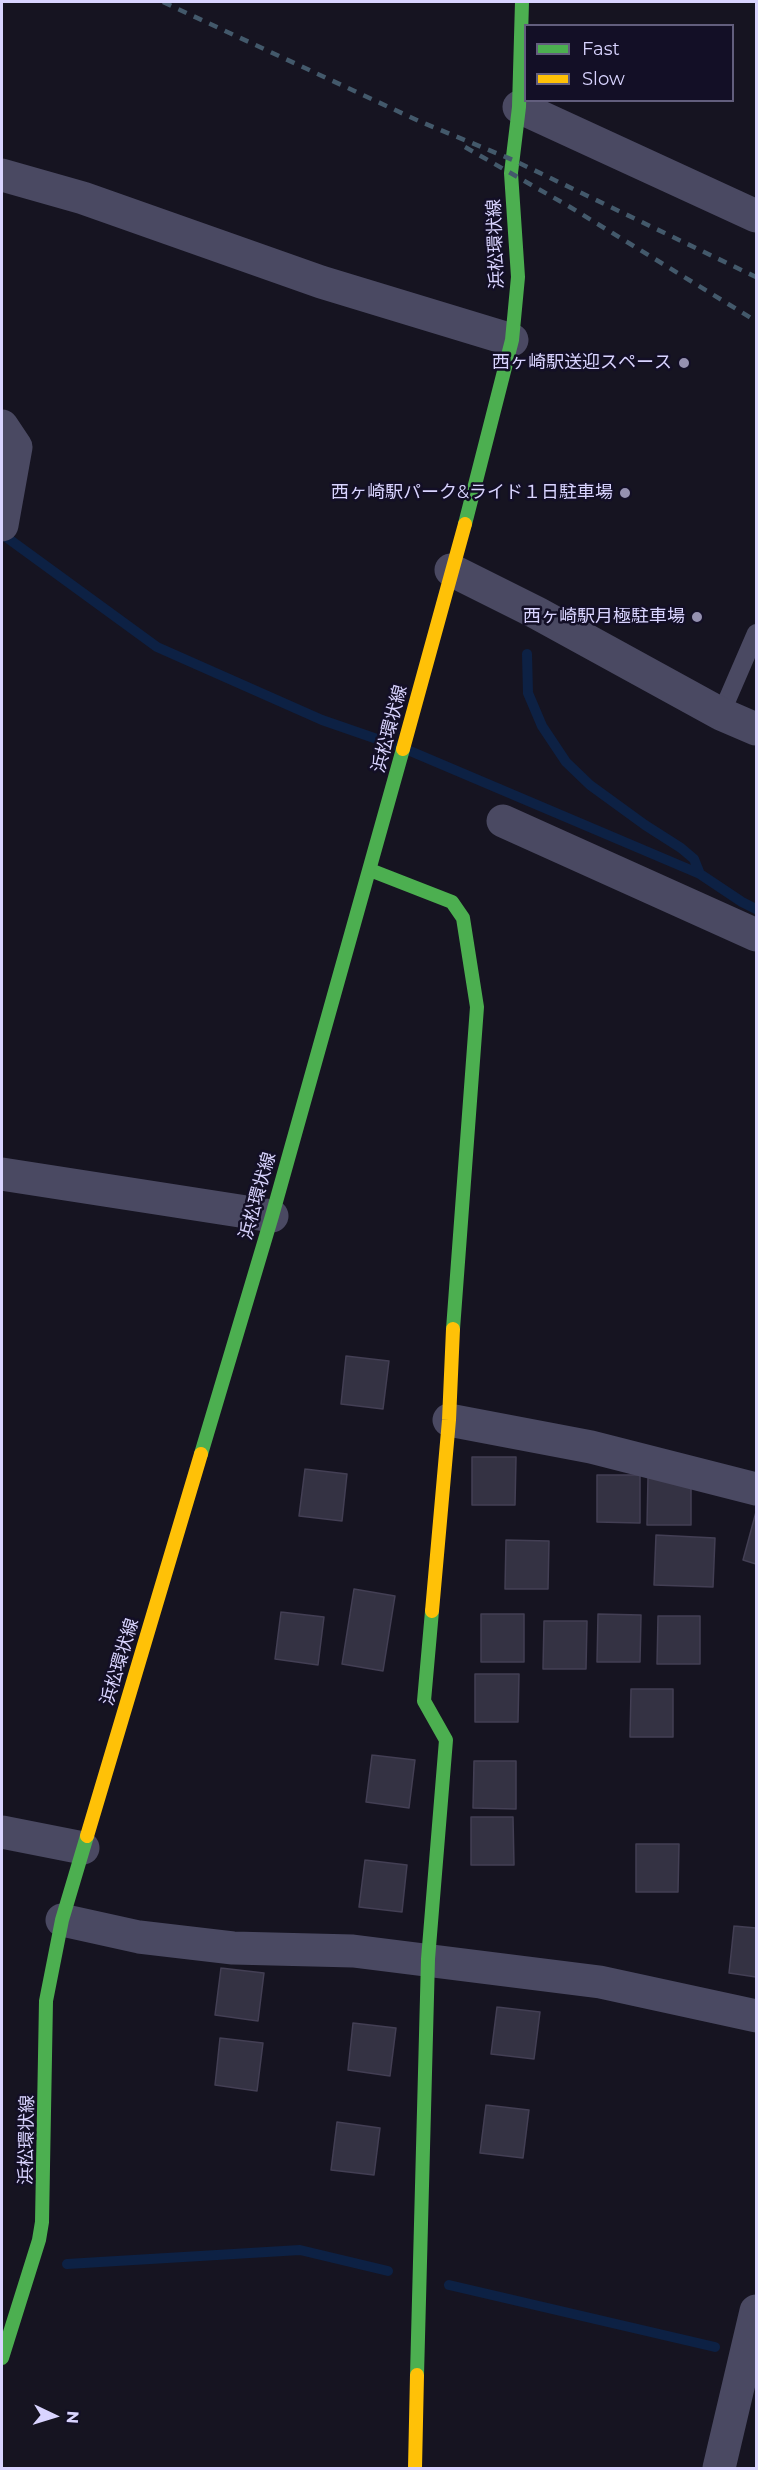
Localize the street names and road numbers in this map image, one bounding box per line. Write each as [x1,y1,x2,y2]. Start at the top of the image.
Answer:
street label: 浜松環状線 [484,199,508,289]
street label: 浜松環状線 [368,683,412,775]
street label: 浜松環状線 [235,1150,281,1242]
street label: 浜松環状線 [97,1616,143,1708]
street label: 浜松環状線 [15,2095,39,2185]

